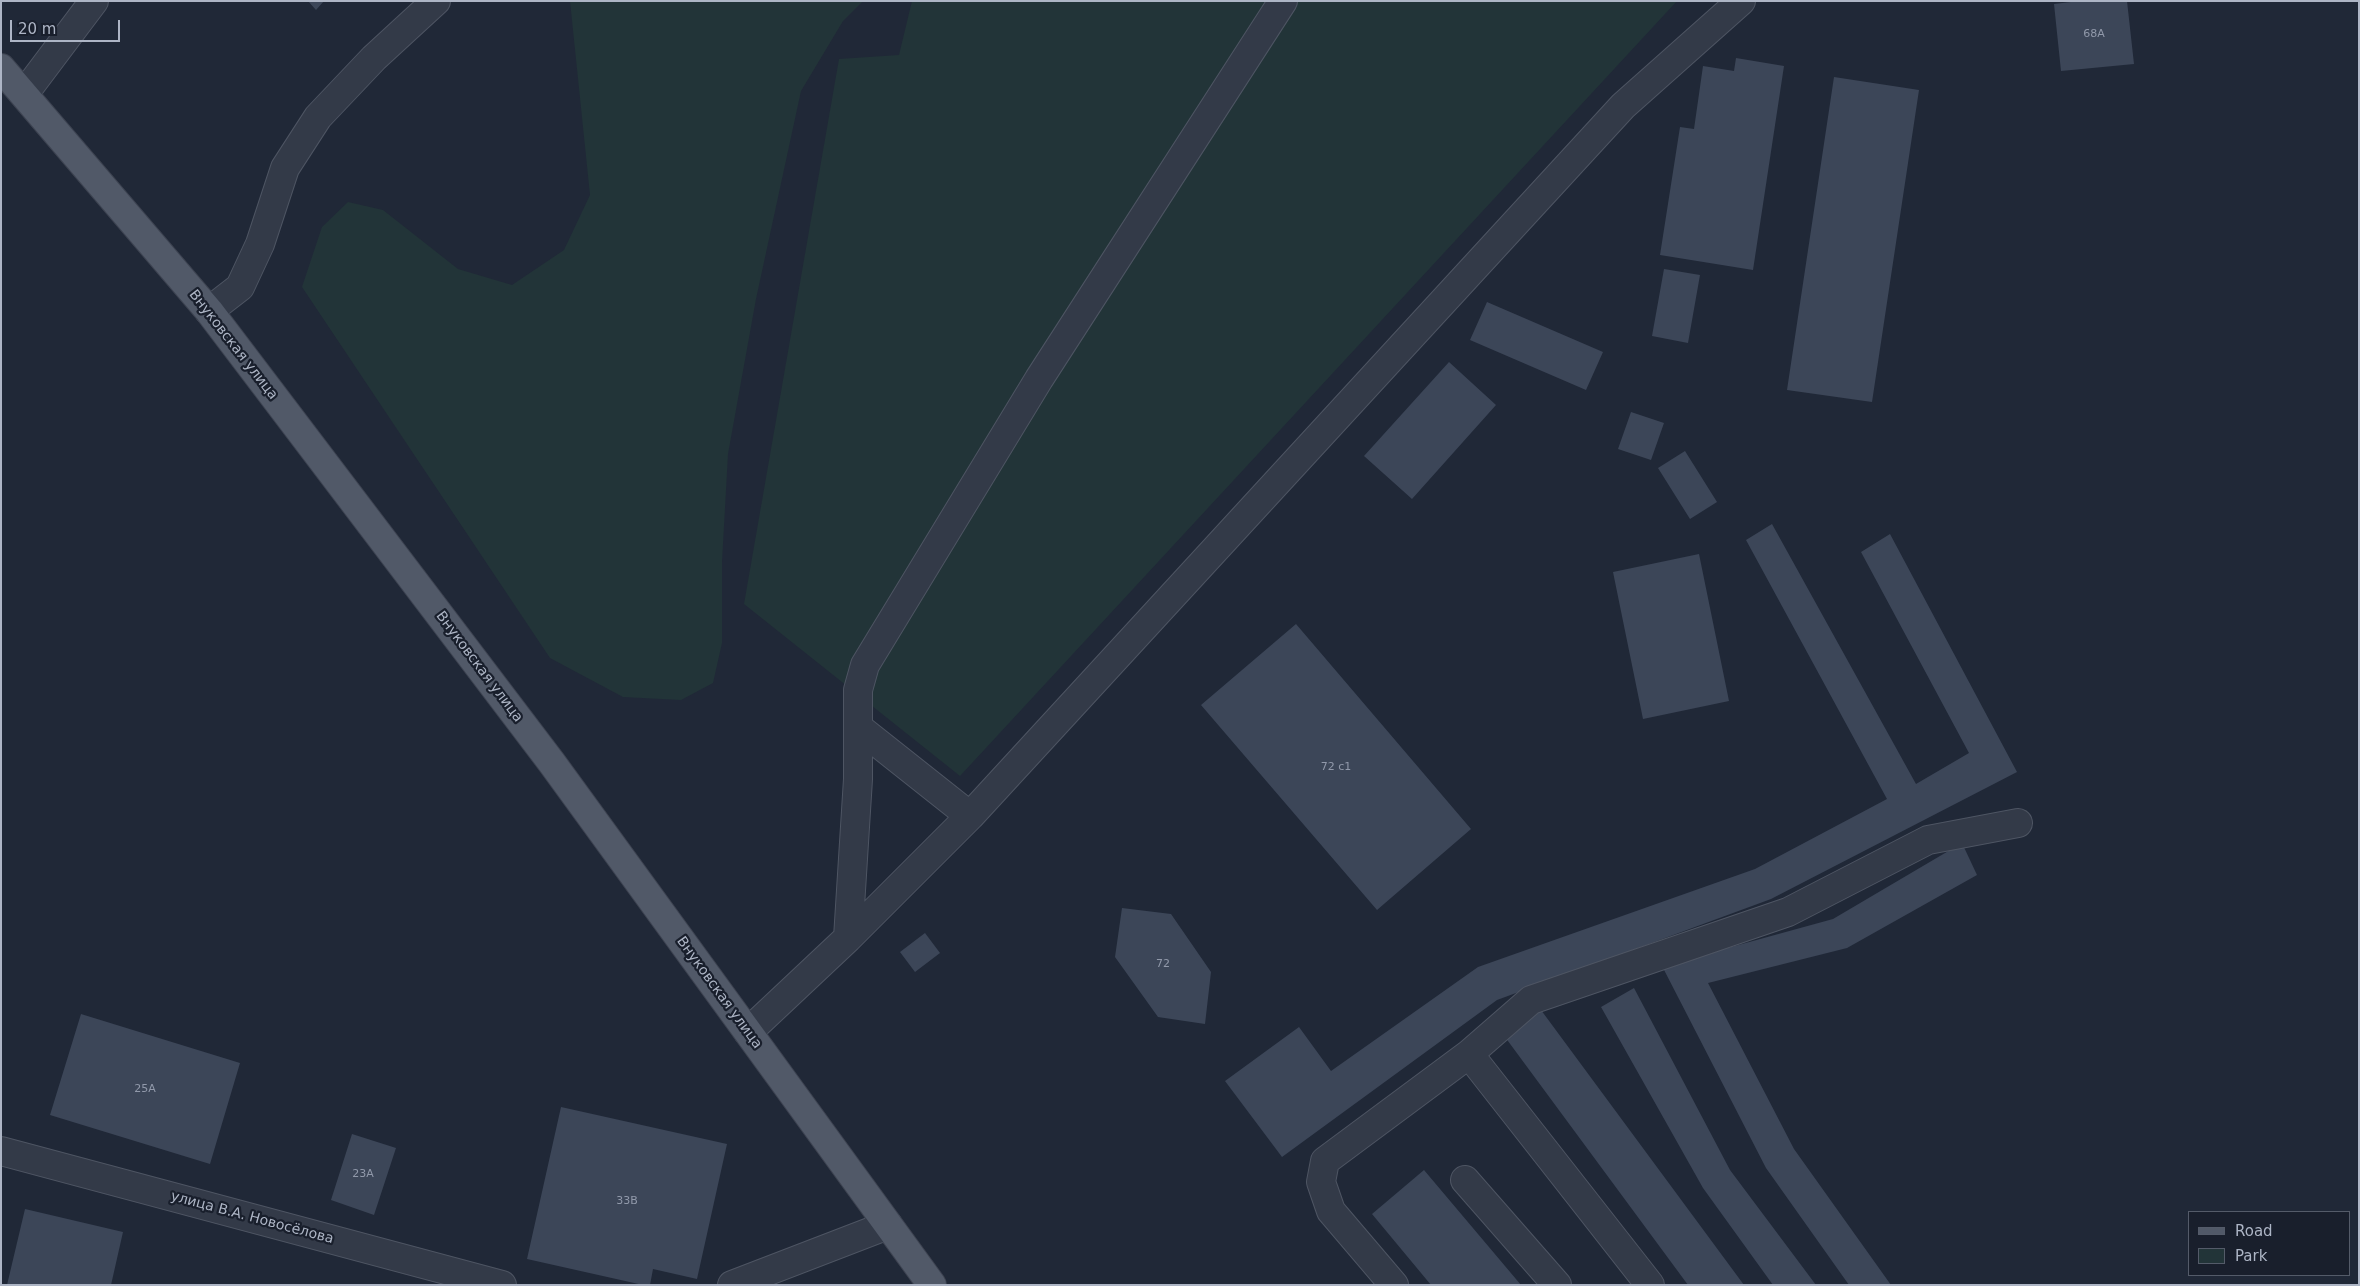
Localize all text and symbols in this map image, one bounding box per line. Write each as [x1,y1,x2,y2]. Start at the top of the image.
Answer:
scale bar [12,10,122,42]
text: 20 m [18,20,56,38]
house number: 68А [2083,27,2105,41]
street label: Внуковская улица [185,287,281,403]
street label: Внуковская улица [432,608,526,726]
house number: 72 с1 [1321,760,1351,774]
street label: Внуковская улица [673,934,765,1052]
house number: 72 [1156,957,1170,971]
house number: 25А [134,1082,156,1096]
house number: 23А [352,1167,374,1181]
street label: улица В.А. Новосёлова [169,1188,335,1248]
house number: 33В [616,1194,638,1208]
legend [2188,1211,2350,1276]
text: Road [2235,1222,2273,1240]
text: Park [2235,1247,2267,1265]

